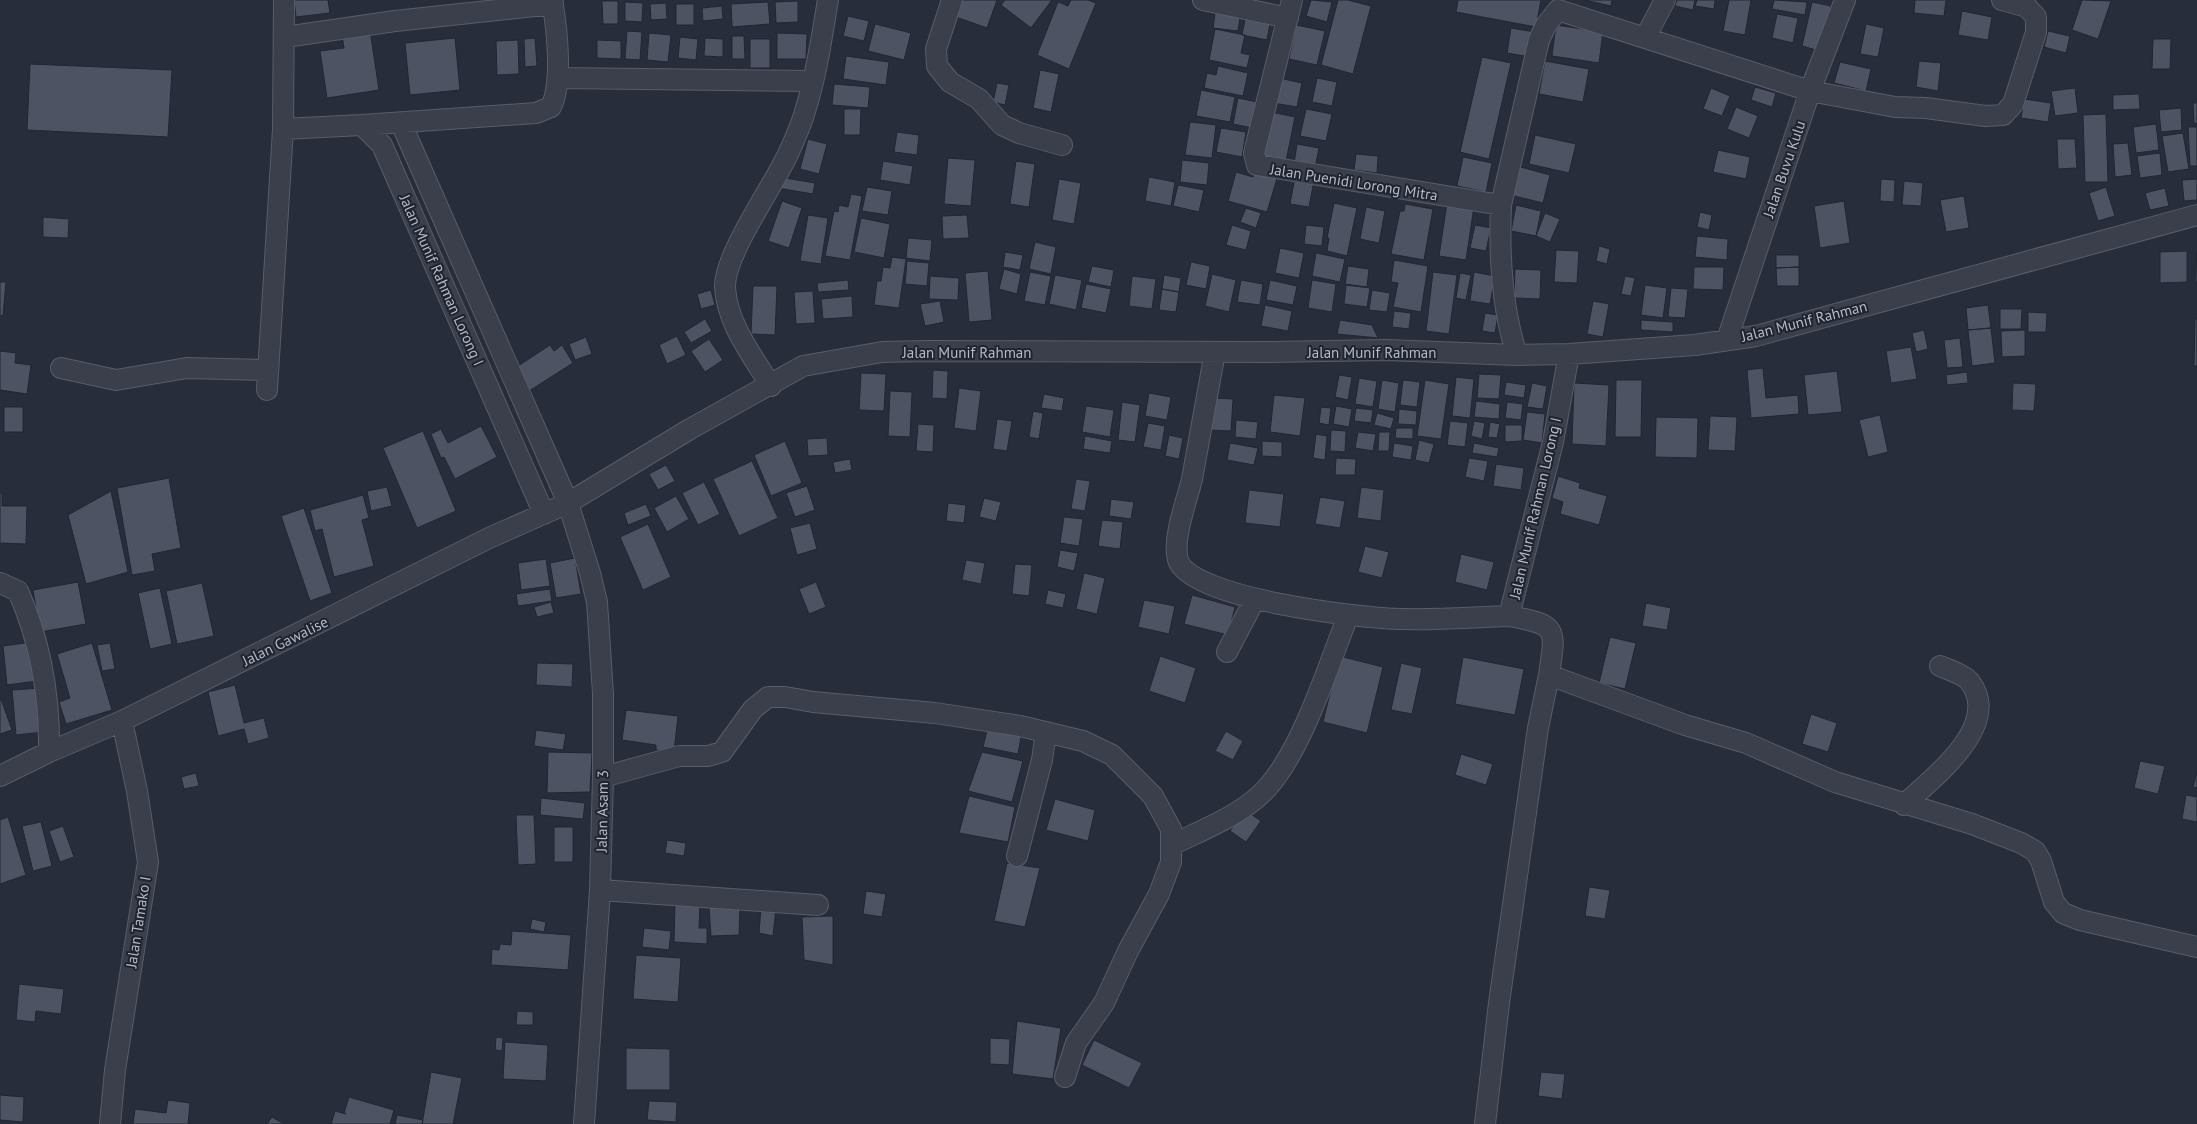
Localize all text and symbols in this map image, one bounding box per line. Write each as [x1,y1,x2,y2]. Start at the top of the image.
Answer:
street label: Jalan Buvu Kulu [1758,118,1809,221]
street label: Jalan Puenidi Lorong Mitra [1268,159,1439,205]
street label: Jalan Munif Rahman Lorong I [395,190,488,369]
street label: Jalan Munif Rahman [1738,296,1869,346]
street label: Jalan Munif Rahman [901,343,1032,362]
street label: Jalan Munif Rahman [1306,343,1437,362]
street label: Jalan Munif Rahman Lorong I [1505,415,1565,602]
street label: Jalan Gawalise [238,612,331,670]
street label: Jalan Asam 3 [592,770,612,853]
street label: Jalan Tamako I [121,875,155,970]

